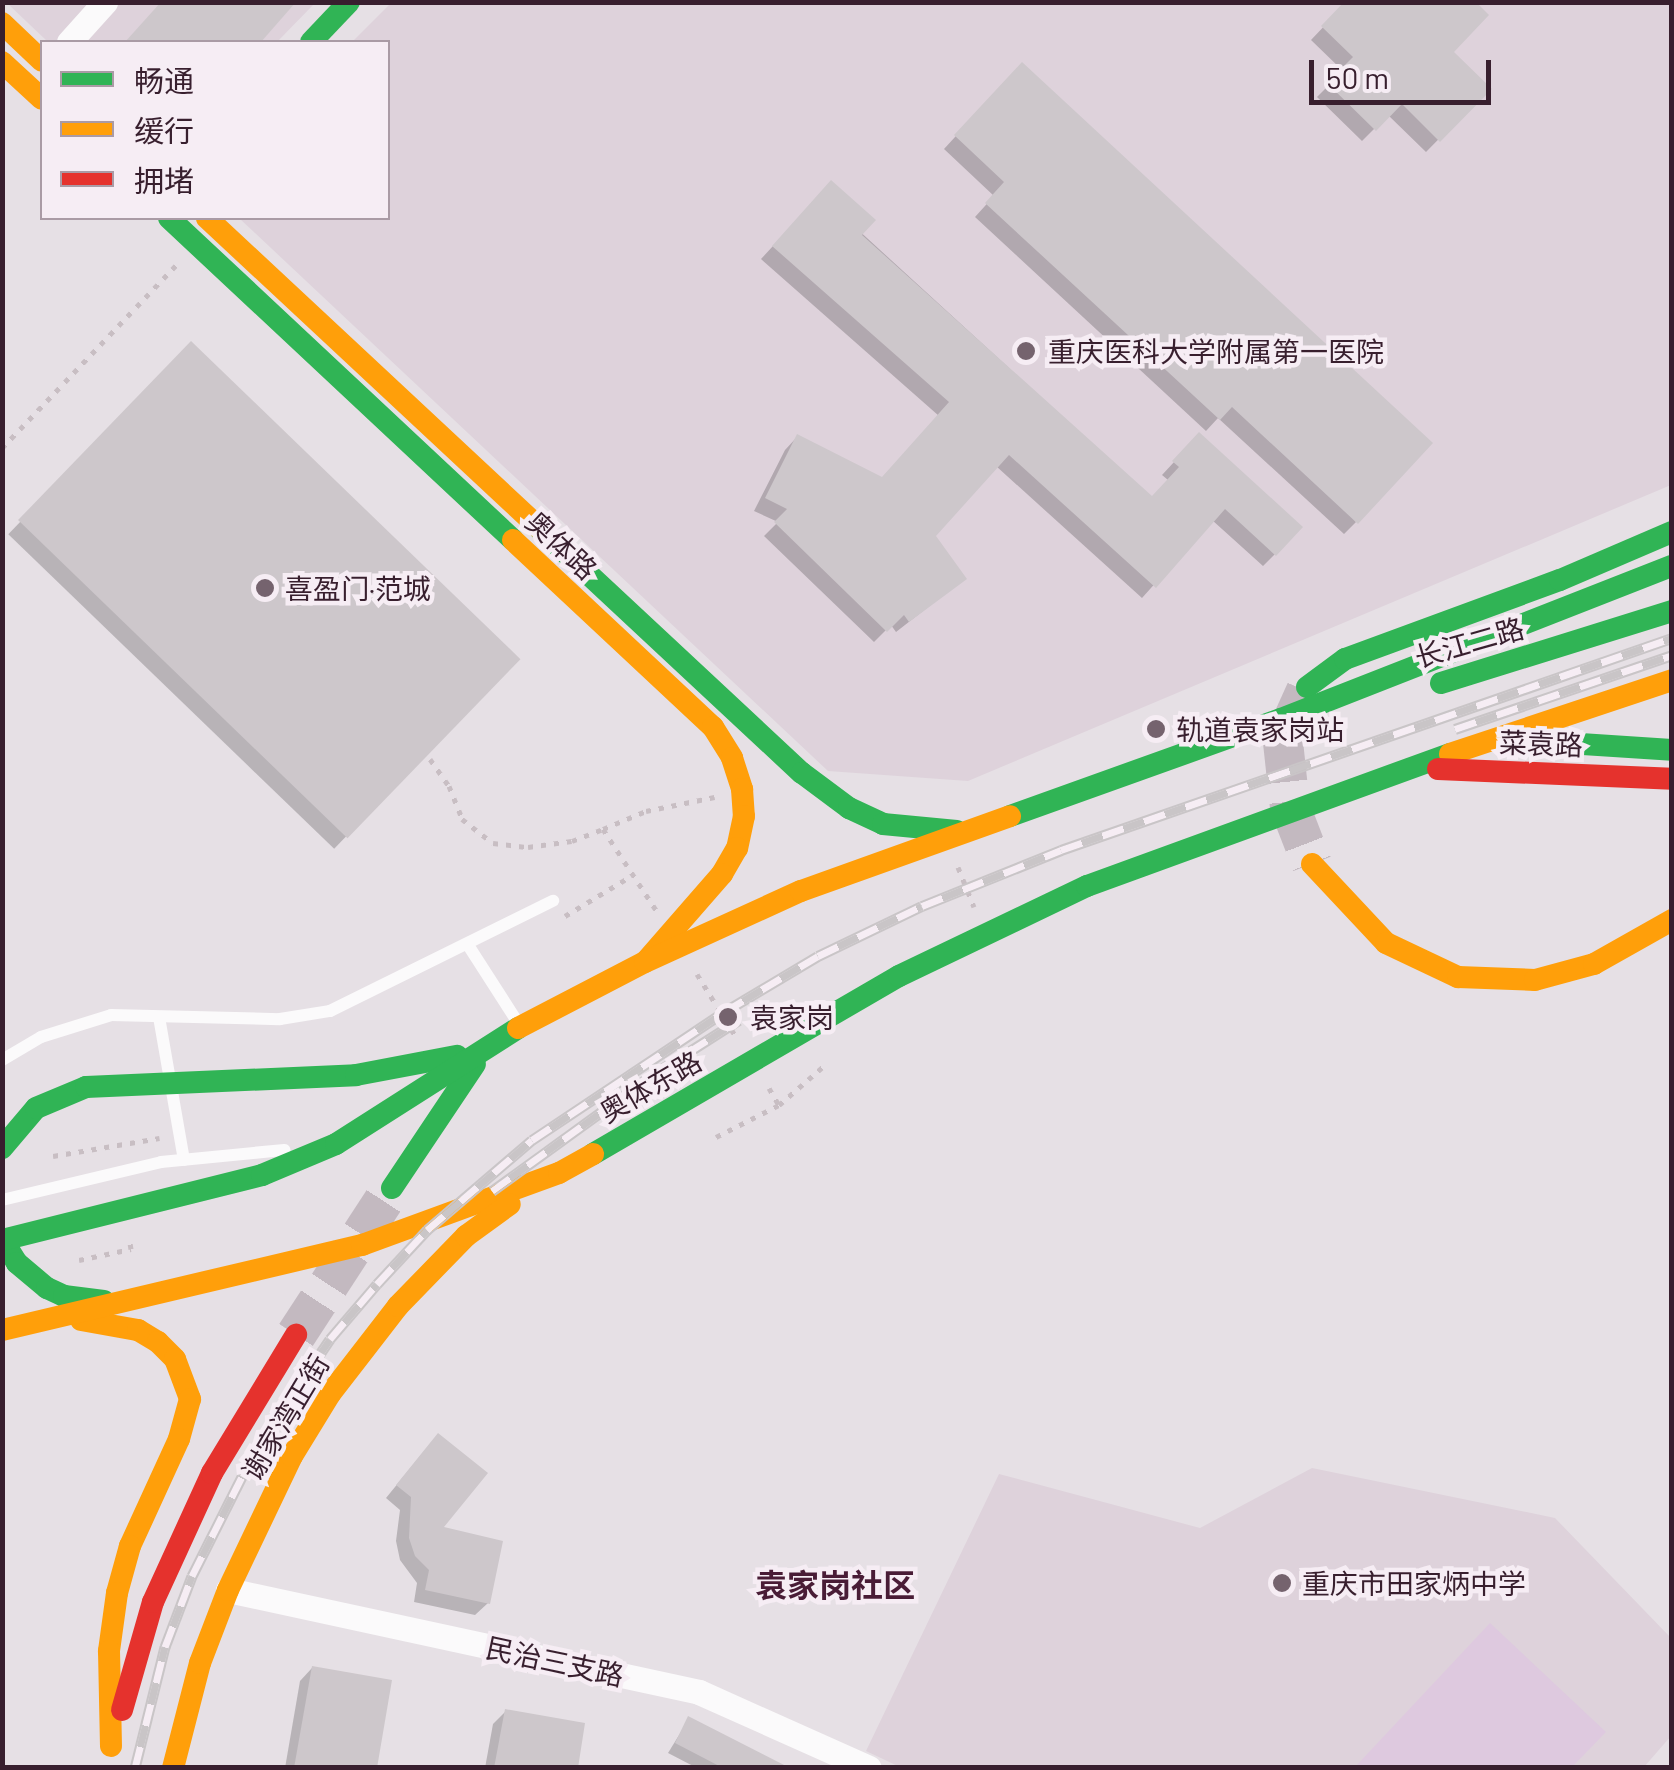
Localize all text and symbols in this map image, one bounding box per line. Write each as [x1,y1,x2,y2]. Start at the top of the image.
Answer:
legend [40,40,390,220]
scale bar [1314,40,1496,102]
text: 50 m [1326,59,1389,95]
text: 畅通 [134,62,194,98]
text: 缓行 [134,112,194,148]
text: 拥堵 [134,162,194,198]
place label: 重庆医科大学附属第一医院 [1048,334,1384,368]
marker: 重庆医科大学附属第一医院 [1013,338,1039,364]
street label: 奥体路 [520,504,604,586]
place label: 喜盈门·范城 [285,571,431,605]
marker: 喜盈门·范城 [254,577,276,599]
street label: 长江二路 [1411,610,1527,674]
place label: 轨道袁家岗站 [1176,712,1344,746]
marker: 轨道袁家岗站 [1145,718,1167,740]
street label: 菜袁路 [1498,725,1584,761]
place label: 袁家岗 [750,1000,834,1034]
marker: 袁家岗 [715,1004,741,1030]
street label: 奥体东路 [593,1043,707,1129]
street label: 谢家湾正街 [235,1348,335,1486]
district label: 袁家岗社区 [755,1565,915,1603]
place label: 重庆市田家炳中学 [1302,1566,1526,1600]
marker: 重庆市田家炳中学 [1271,1572,1293,1594]
street label: 民治三支路 [483,1630,627,1692]

